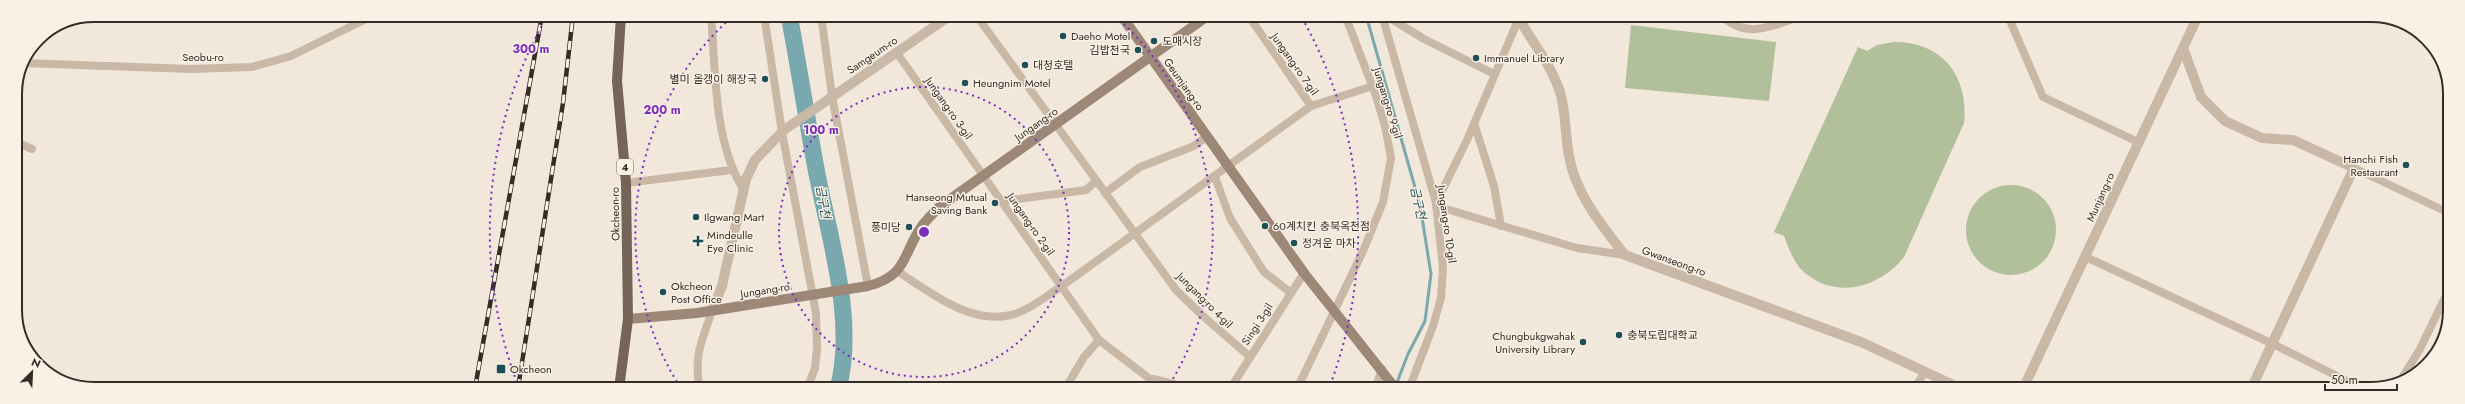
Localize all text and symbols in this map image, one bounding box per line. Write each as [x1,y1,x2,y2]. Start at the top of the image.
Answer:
place label: Daeho Motel [1071,28,1130,44]
street label: Jungang-ro 7-gil [1266,28,1322,98]
marker: Daeho Motel [1058,31,1068,41]
street label: Samgeum-ro [843,32,901,78]
place label: 도매시장 [1162,33,1202,49]
marker: 도매시장 [1149,36,1159,46]
text: 300 m [513,40,550,58]
place label: 김밥천국 [1090,42,1130,58]
marker: 김밥천국 [1133,45,1143,55]
street label: Seobu-ro [182,49,224,65]
place label: Immanuel Library [1484,50,1564,66]
marker: Immanuel Library [1471,53,1481,63]
street label: Geumjang-ro [1160,55,1208,113]
place label: 대청호텔 [1033,57,1073,73]
marker: 대청호텔 [1020,60,1030,70]
street label: Jungang-ro 9-gil [1369,64,1406,140]
place label: 별미 올갱이 해장국 [669,71,757,87]
street label: Jungang-ro 3-gil [920,72,976,142]
marker: 별미 올갱이 해장국 [760,74,770,84]
place label: Heungnim Motel [973,75,1051,91]
marker: Heungnim Motel [960,78,970,88]
text: 200 m [643,101,681,119]
street label: Jungang-ro [1009,103,1061,146]
text: 100 m [803,121,839,139]
place label: Hanchi Fish Restaurant [2343,151,2398,180]
road number: 4 [617,159,633,175]
marker: Hanchi Fish Restaurant [2401,160,2411,170]
street label: Munjang-ro [2082,170,2118,224]
street label: Jungang-ro 10-gil [1433,182,1460,264]
water label: 금구천 [811,184,835,222]
water label: 금구천 [1406,185,1431,223]
street label: Okcheon-ro [607,187,623,241]
street label: Jungang-ro 2-gil [1002,188,1059,259]
place label: Hanseong Mutual Saving Bank [906,189,987,218]
marker: Hanseong Mutual Saving Bank [990,198,1000,208]
place label: Ilgwang Mart [704,209,765,225]
marker: Ilgwang Mart [691,212,701,222]
place label: 60계치킨 충북옥천점 [1273,218,1370,234]
place label: 풍미당 [871,219,901,235]
marker: 60계치킨 충북옥천점 [1260,221,1270,231]
marker: 풍미당 [904,222,914,232]
centre of rings [917,225,931,239]
place label: Mindeulle Eye Clinic [707,227,754,256]
marker: Mindeulle Eye Clinic [692,235,704,247]
place label: 정겨운 마차 [1302,235,1356,251]
marker: 정겨운 마차 [1289,238,1299,248]
street label: Gwanseong-ro [1640,242,1708,280]
street label: Jungang-ro 4-gil [1172,267,1237,332]
place label: Okcheon Post Office [671,278,722,307]
street label: Jungang-ro [737,278,791,302]
marker: Okcheon Post Office [658,287,668,297]
street label: Singi 3-gil [1237,300,1277,348]
place label: 충북도립대학교 [1627,327,1698,343]
place label: Chungbukgwahak University Library [1492,328,1575,357]
marker: 충북도립대학교 [1614,330,1624,340]
marker: Chungbukgwahak University Library [1578,337,1588,347]
north arrow [12,352,52,392]
text: N [29,354,43,372]
place label: Okcheon [510,361,552,377]
marker: Okcheon [495,363,507,375]
scale bar [2325,366,2397,392]
text: 50 m [2331,371,2358,389]

